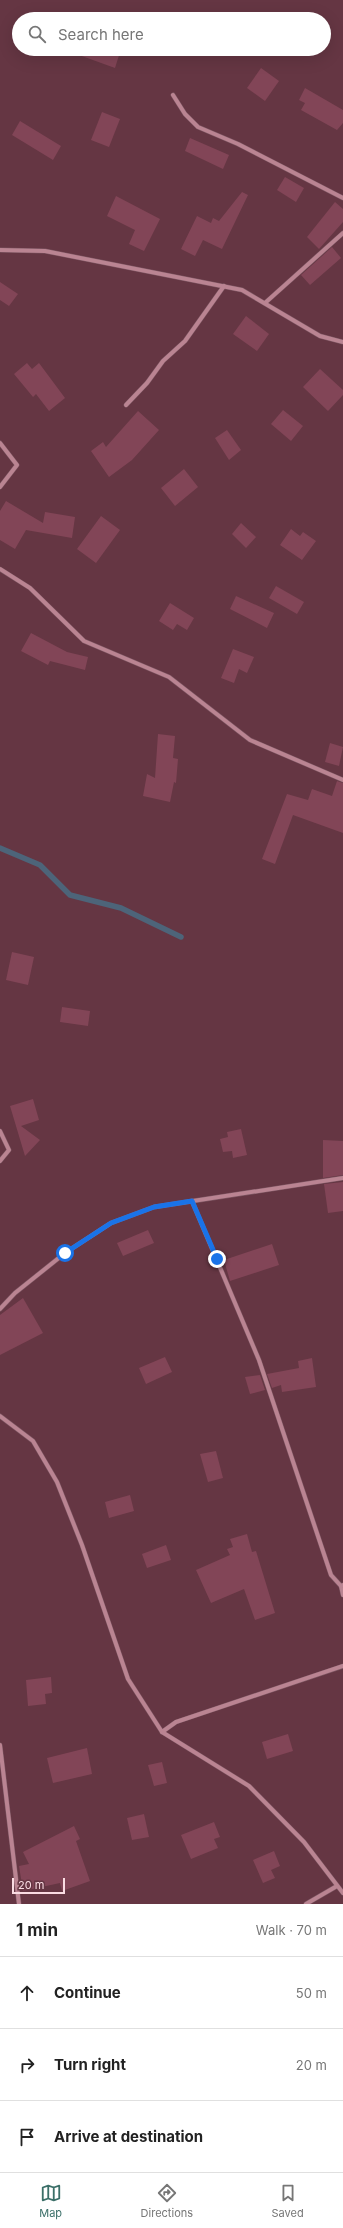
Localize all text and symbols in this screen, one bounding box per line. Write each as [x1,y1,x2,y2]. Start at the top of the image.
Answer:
search box [12,12,331,56]
icon: search [26,23,48,45]
text: Search here [58,25,144,44]
route start [56,1244,74,1262]
route end [208,1250,226,1268]
scale bar [12,1876,65,1895]
text: 20 m [18,1878,44,1892]
text: 1 min [16,1920,58,1940]
text: Walk · 70 m [256,1922,327,1938]
icon: ahead [16,1982,38,2004]
text: Continue [54,1983,121,2002]
text: 50 m [296,1985,327,2001]
icon: right [16,2054,38,2076]
text: Turn right [54,2055,126,2074]
text: 20 m [296,2057,327,2073]
icon: arrive [16,2126,38,2148]
text: Arrive at destination [54,2127,203,2146]
tab: Map [39,2182,62,2220]
tab: Directions [141,2182,193,2220]
tab: Saved [272,2182,304,2220]

